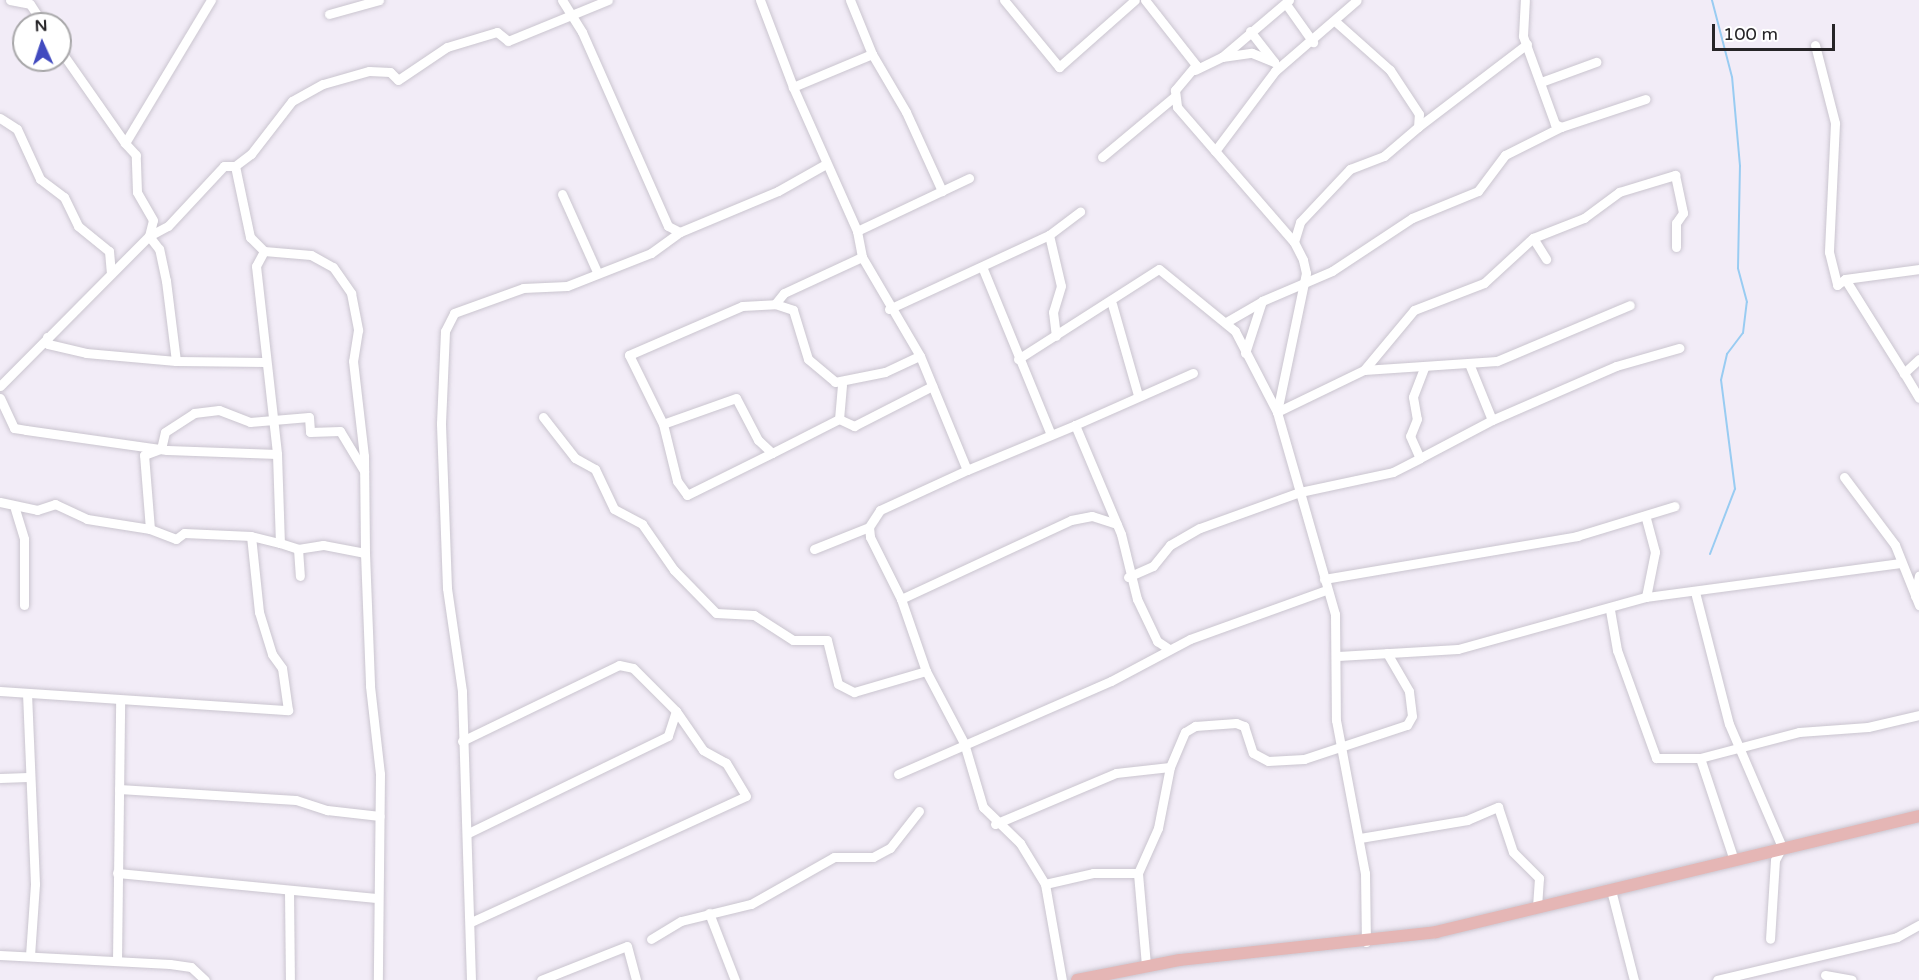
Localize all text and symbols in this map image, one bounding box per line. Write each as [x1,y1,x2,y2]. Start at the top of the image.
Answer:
north arrow [12,12,72,72]
scale bar [1715,12,1838,50]
text: N [34,16,48,36]
text: 100 m [1723,23,1778,45]

